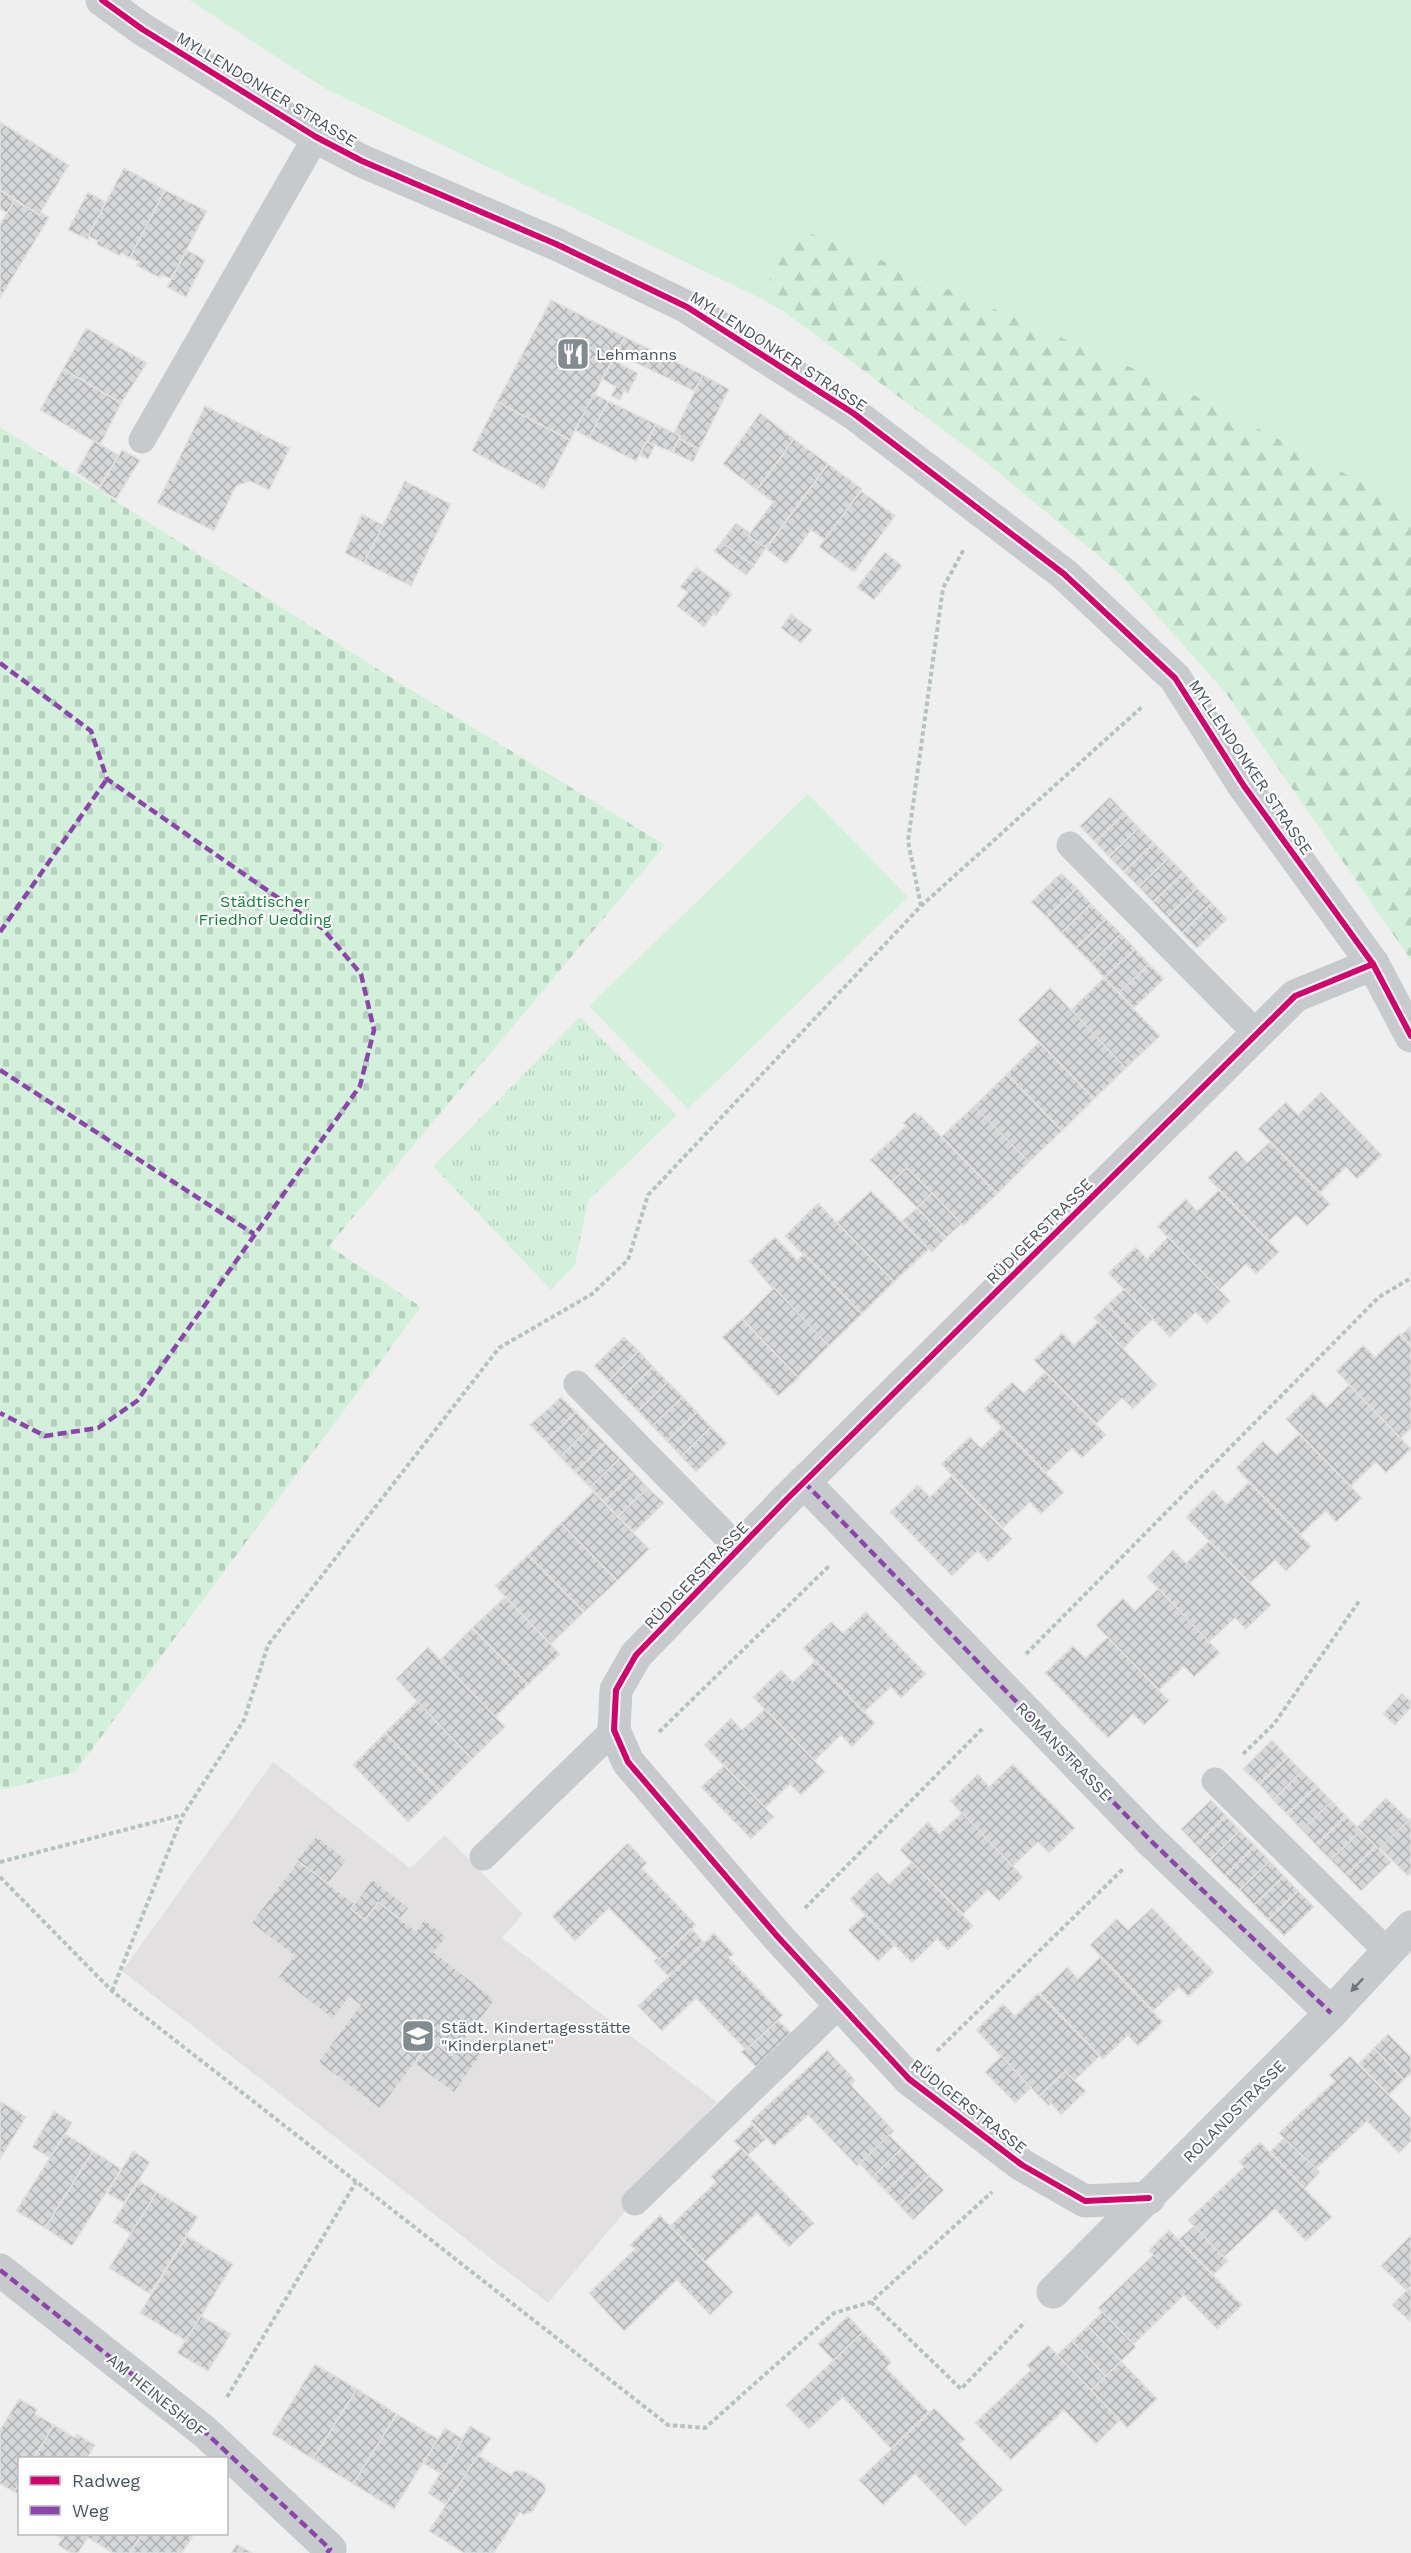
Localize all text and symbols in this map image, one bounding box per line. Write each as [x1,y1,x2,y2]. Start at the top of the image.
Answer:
street label: MYLLENDONKER STRASSE [173,28,360,151]
street label: MYLLENDONKER STRASSE [687,287,871,416]
restaurant icon: Lehmanns [555,336,591,372]
place label: Lehmanns [596,345,677,364]
street label: MYLLENDONKER STRASSE [1185,676,1316,858]
park label: Städtischer Friedhof Uedding [199,892,332,929]
street label: RÜDIGERSTRASSE [982,1174,1096,1288]
street label: RÜDIGERSTRASSE [640,1518,752,1633]
street label: ROMANSTRASSE [1012,1698,1116,1805]
one-way arrow [1351,1977,1364,1992]
school or university icon: Städt. Kindertagesstätte "Kinderplanet" [400,2018,436,2054]
place label: Städt. Kindertagesstätte "Kinderplanet" [441,2018,631,2055]
street label: RÜDIGERSTRASSE [907,2055,1030,2158]
street label: ROLANDSTRASSE [1179,2056,1290,2167]
street label: AM HEINESHOF [103,2350,210,2441]
legend [18,2457,228,2535]
text: Radweg [72,2470,141,2491]
text: Weg [72,2500,109,2521]

